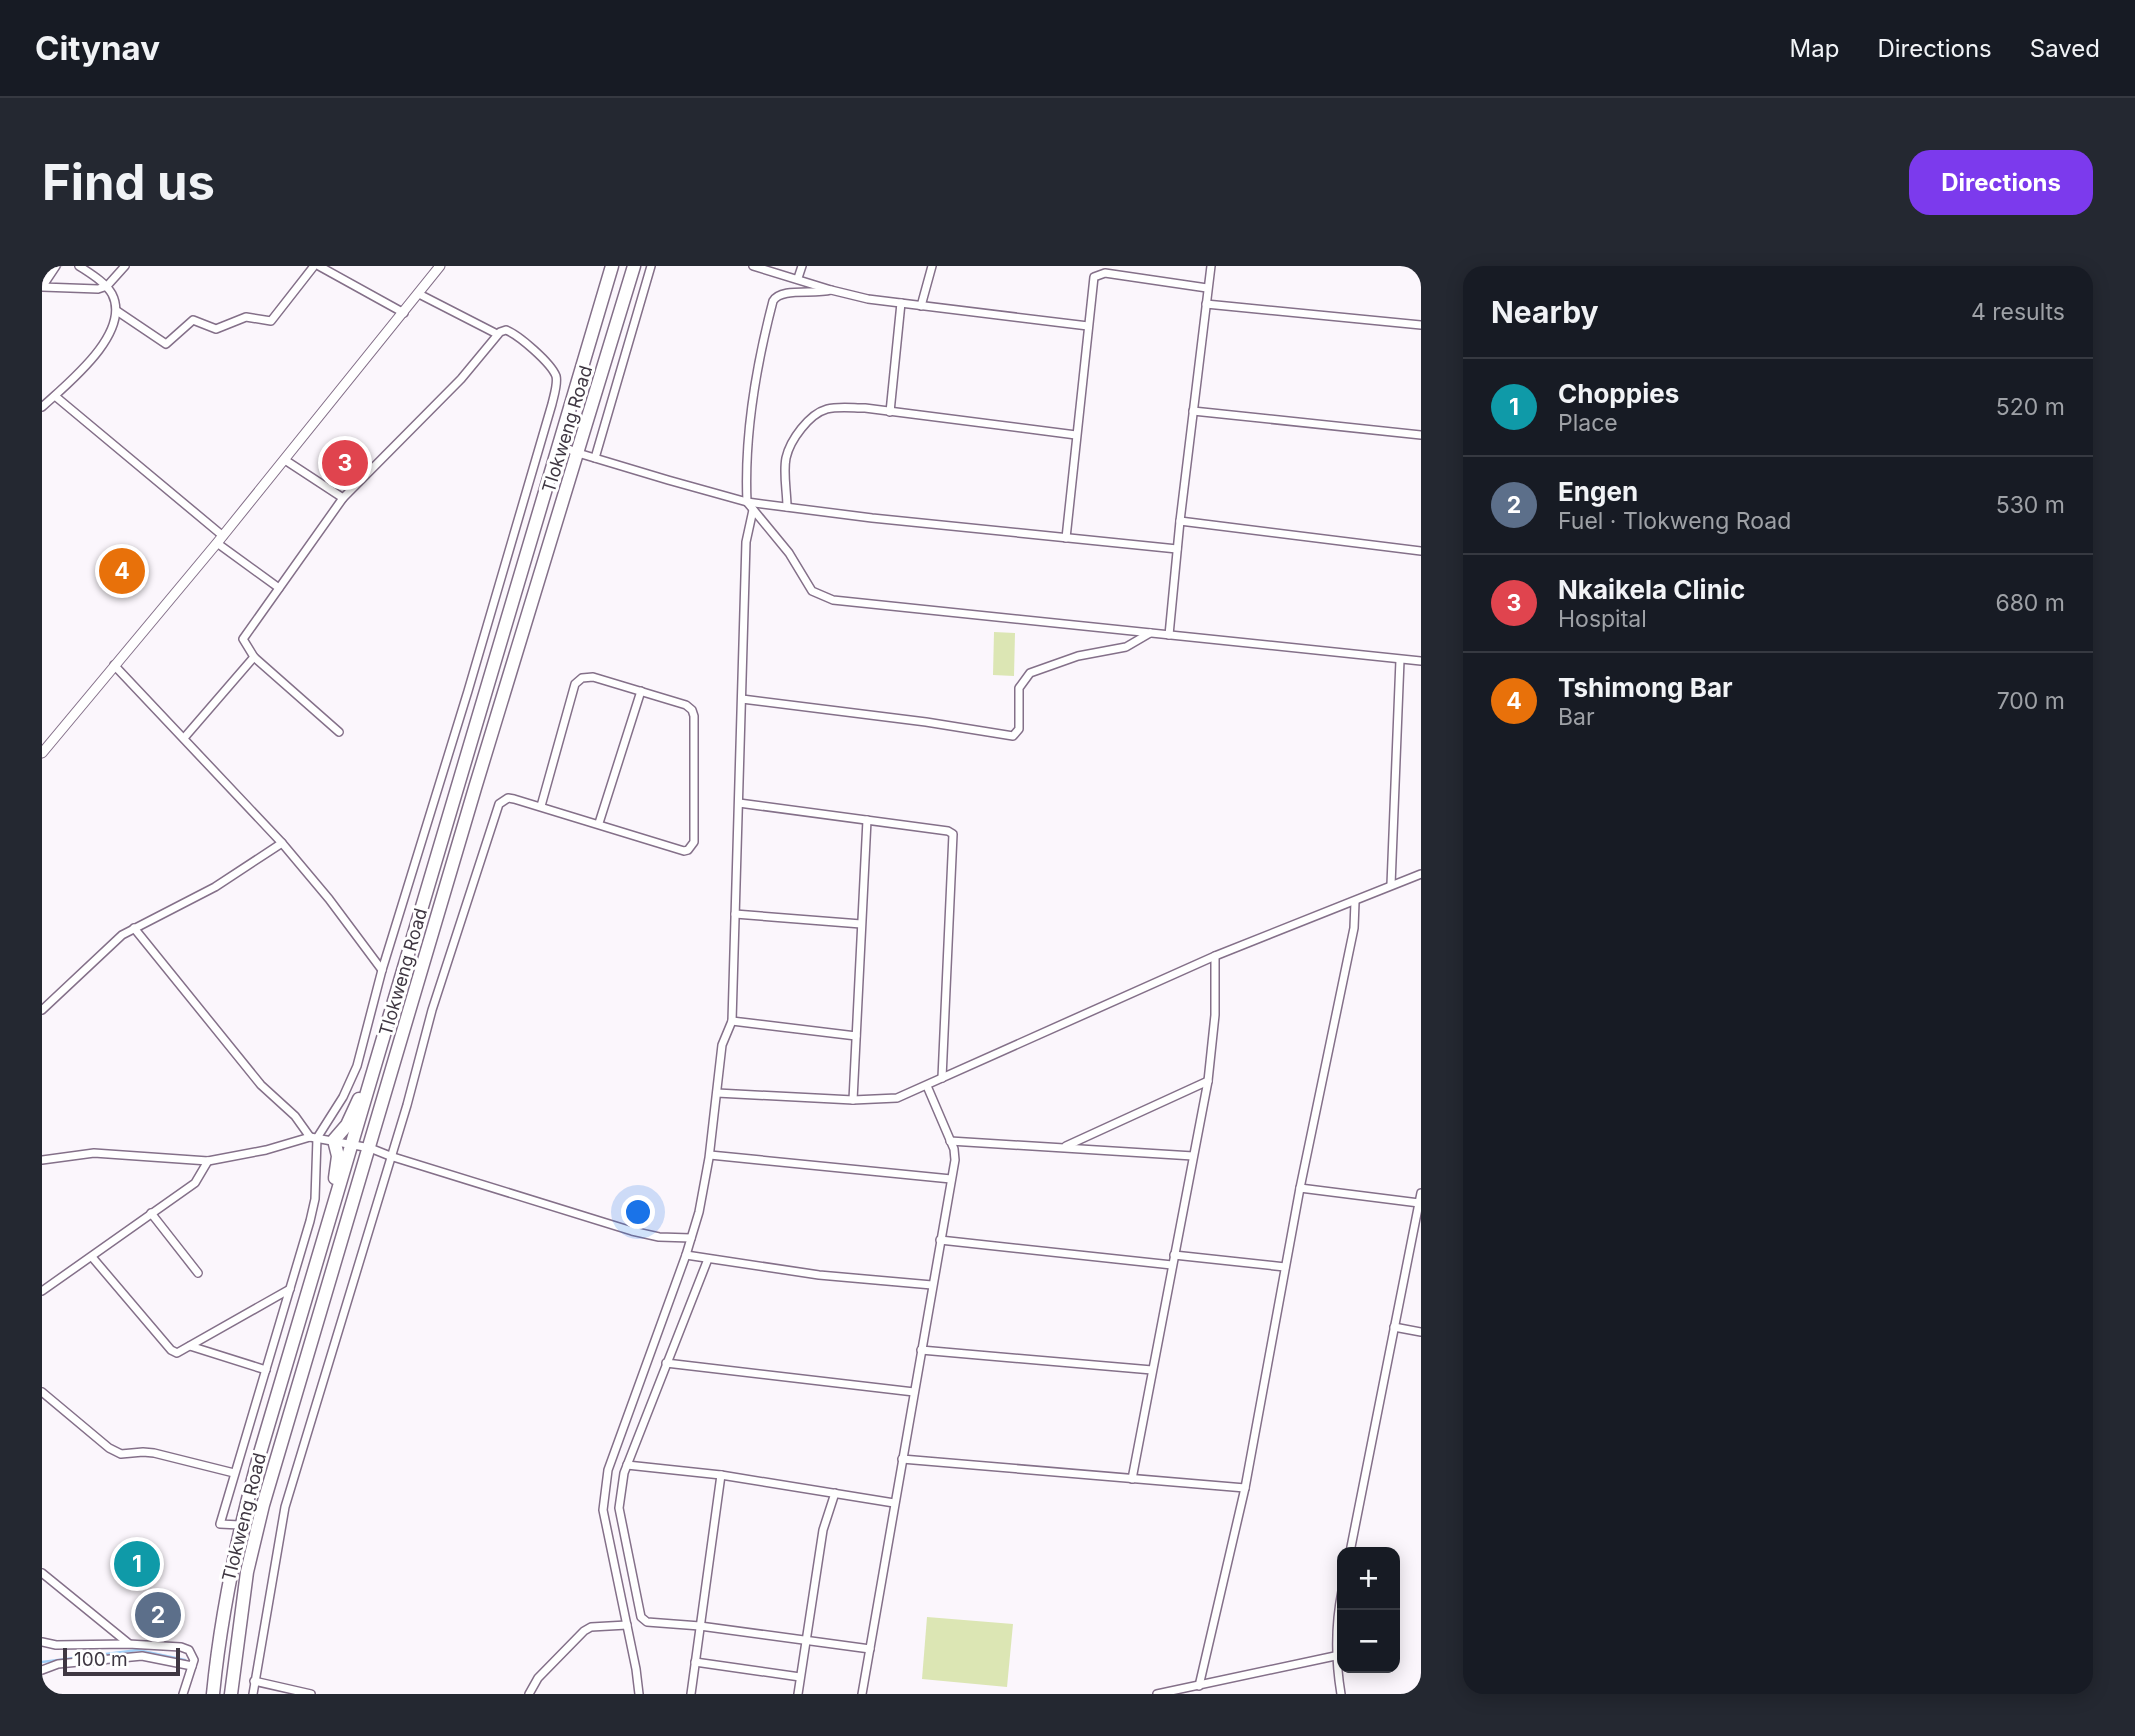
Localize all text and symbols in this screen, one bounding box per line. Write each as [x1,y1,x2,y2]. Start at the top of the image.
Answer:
text: Citynav [35,28,160,68]
text: Map [1790,34,1839,63]
text: Directions [1877,34,1992,63]
text: Saved [2030,34,2100,63]
button: Directions [1909,150,2093,215]
text: Find us [42,153,215,212]
text: Nearby [1491,294,1599,330]
text: 4 results [1971,298,2065,326]
street label: Tlokweng Road [538,363,596,495]
text: Choppies [1558,378,1679,409]
text: 1 [1509,393,1519,421]
text: 520 m [1996,393,2065,421]
text: Place [1558,409,1618,437]
pin: 3 [322,437,368,489]
text: Engen [1558,476,1638,507]
text: 2 [1507,491,1521,519]
text: 530 m [1996,491,2065,519]
text: Fuel · Tlokweng Road [1558,507,1791,535]
pin: 4 [99,545,145,597]
text: Nkaikela Clinic [1558,574,1745,605]
text: 3 [1507,589,1521,617]
text: 680 m [1995,589,2065,617]
text: Hospital [1558,605,1647,633]
text: Tshimong Bar [1558,672,1733,703]
text: 4 [1506,687,1522,715]
text: 700 m [1997,687,2065,715]
text: Bar [1558,703,1595,731]
street label: Tlokweng Road [375,906,431,1038]
your location [621,1195,655,1229]
street label: Tlokweng Road [218,1451,270,1583]
pin: 1 [114,1538,160,1590]
map controls [1337,1547,1400,1673]
button: + [1337,1547,1400,1610]
pin: 2 [135,1589,181,1641]
button: − [1337,1610,1400,1673]
scale bar [63,1645,180,1677]
text: 100 m [74,1648,128,1671]

